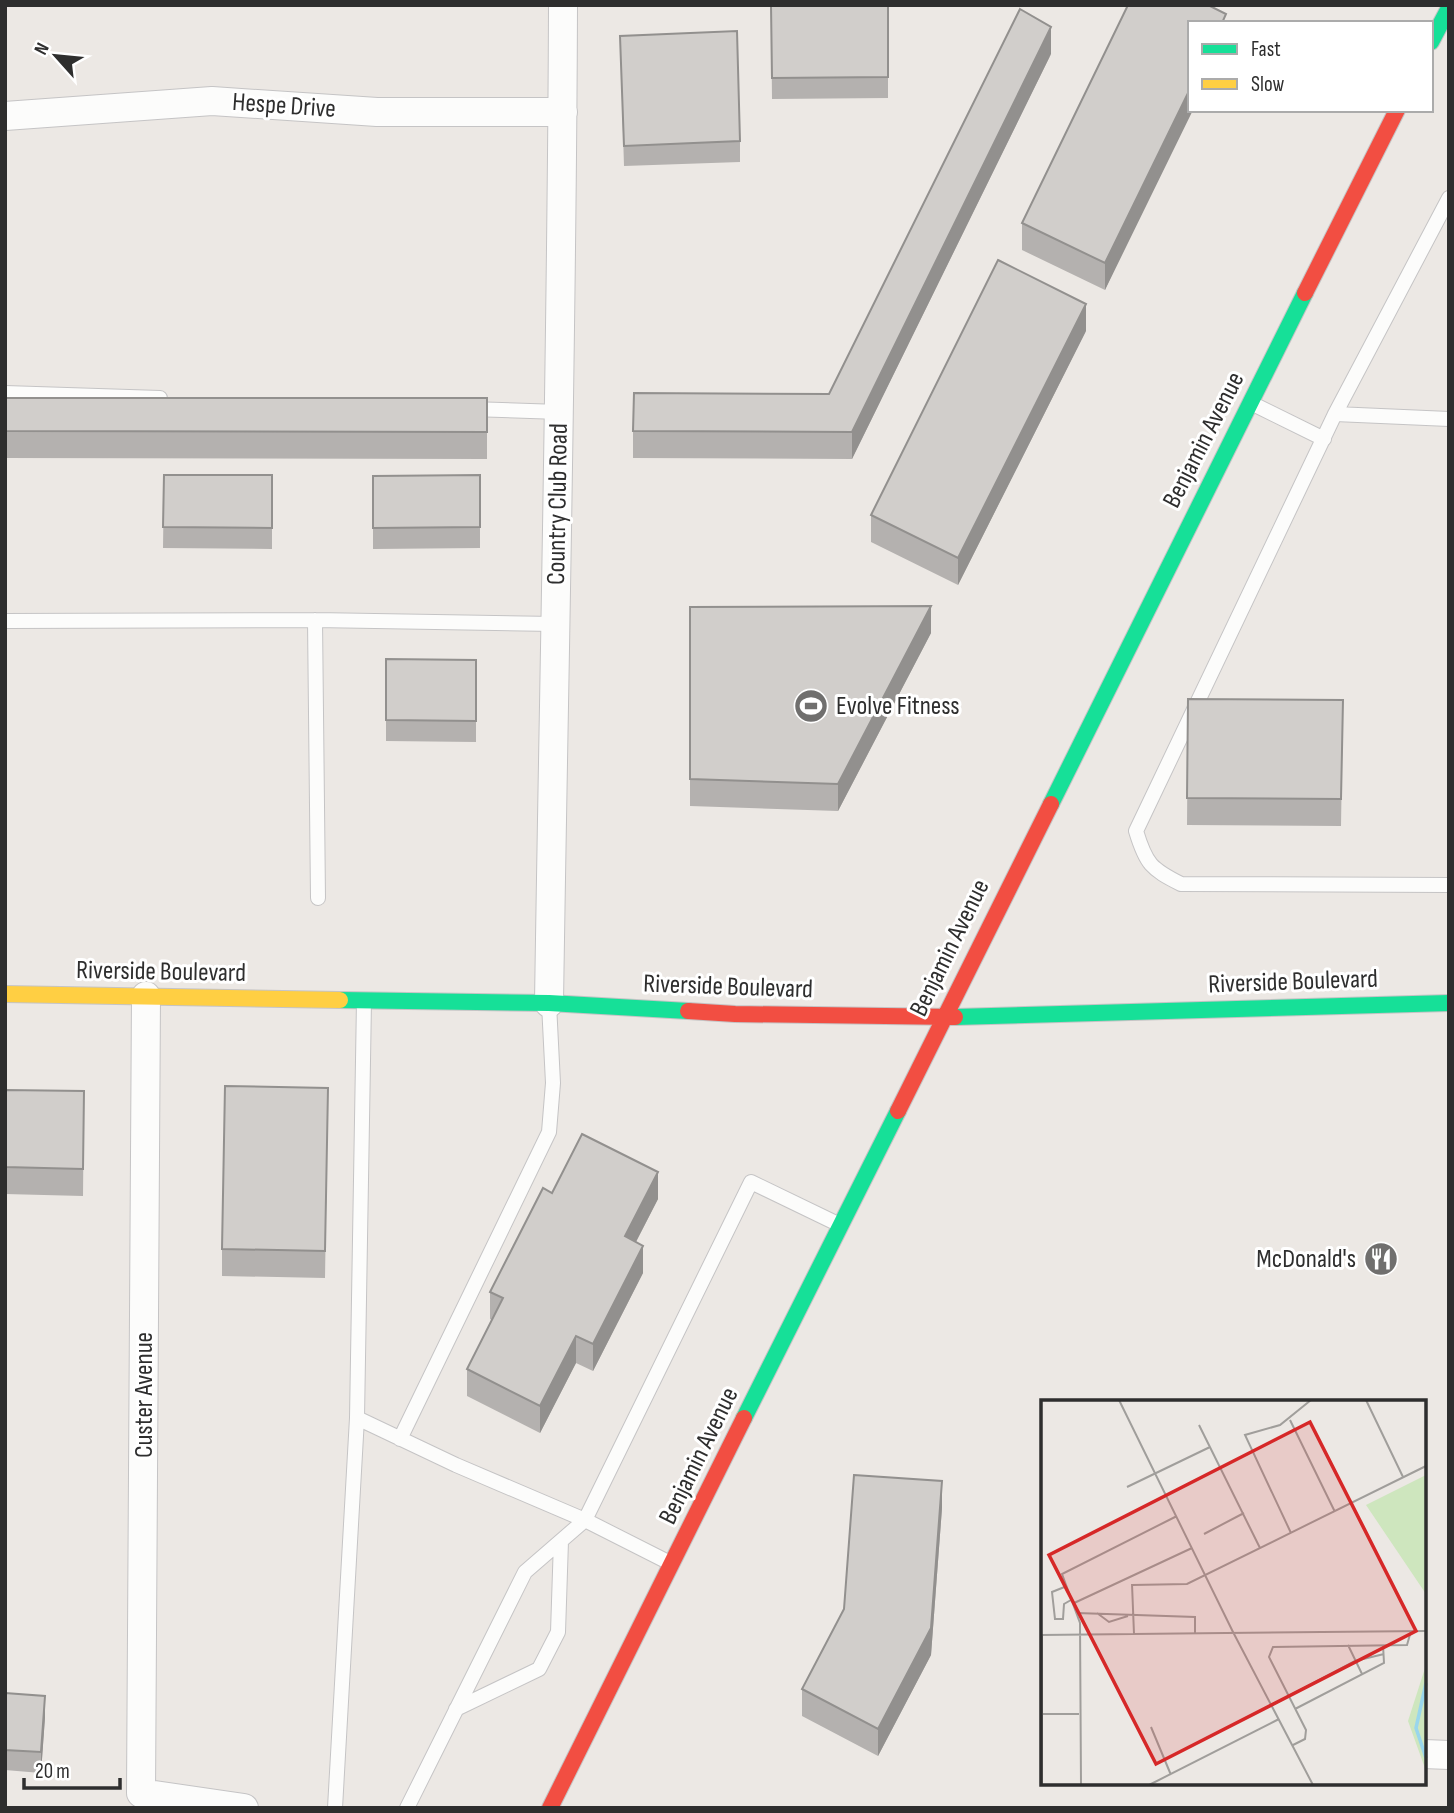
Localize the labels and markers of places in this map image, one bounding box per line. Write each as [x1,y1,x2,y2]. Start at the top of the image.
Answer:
sports icon: Evolve Fitness [792,687,830,725]
place label: Evolve Fitness [836,691,960,722]
restaurant icon: McDonald's [1362,1240,1400,1278]
place label: McDonald's [1256,1244,1356,1275]

